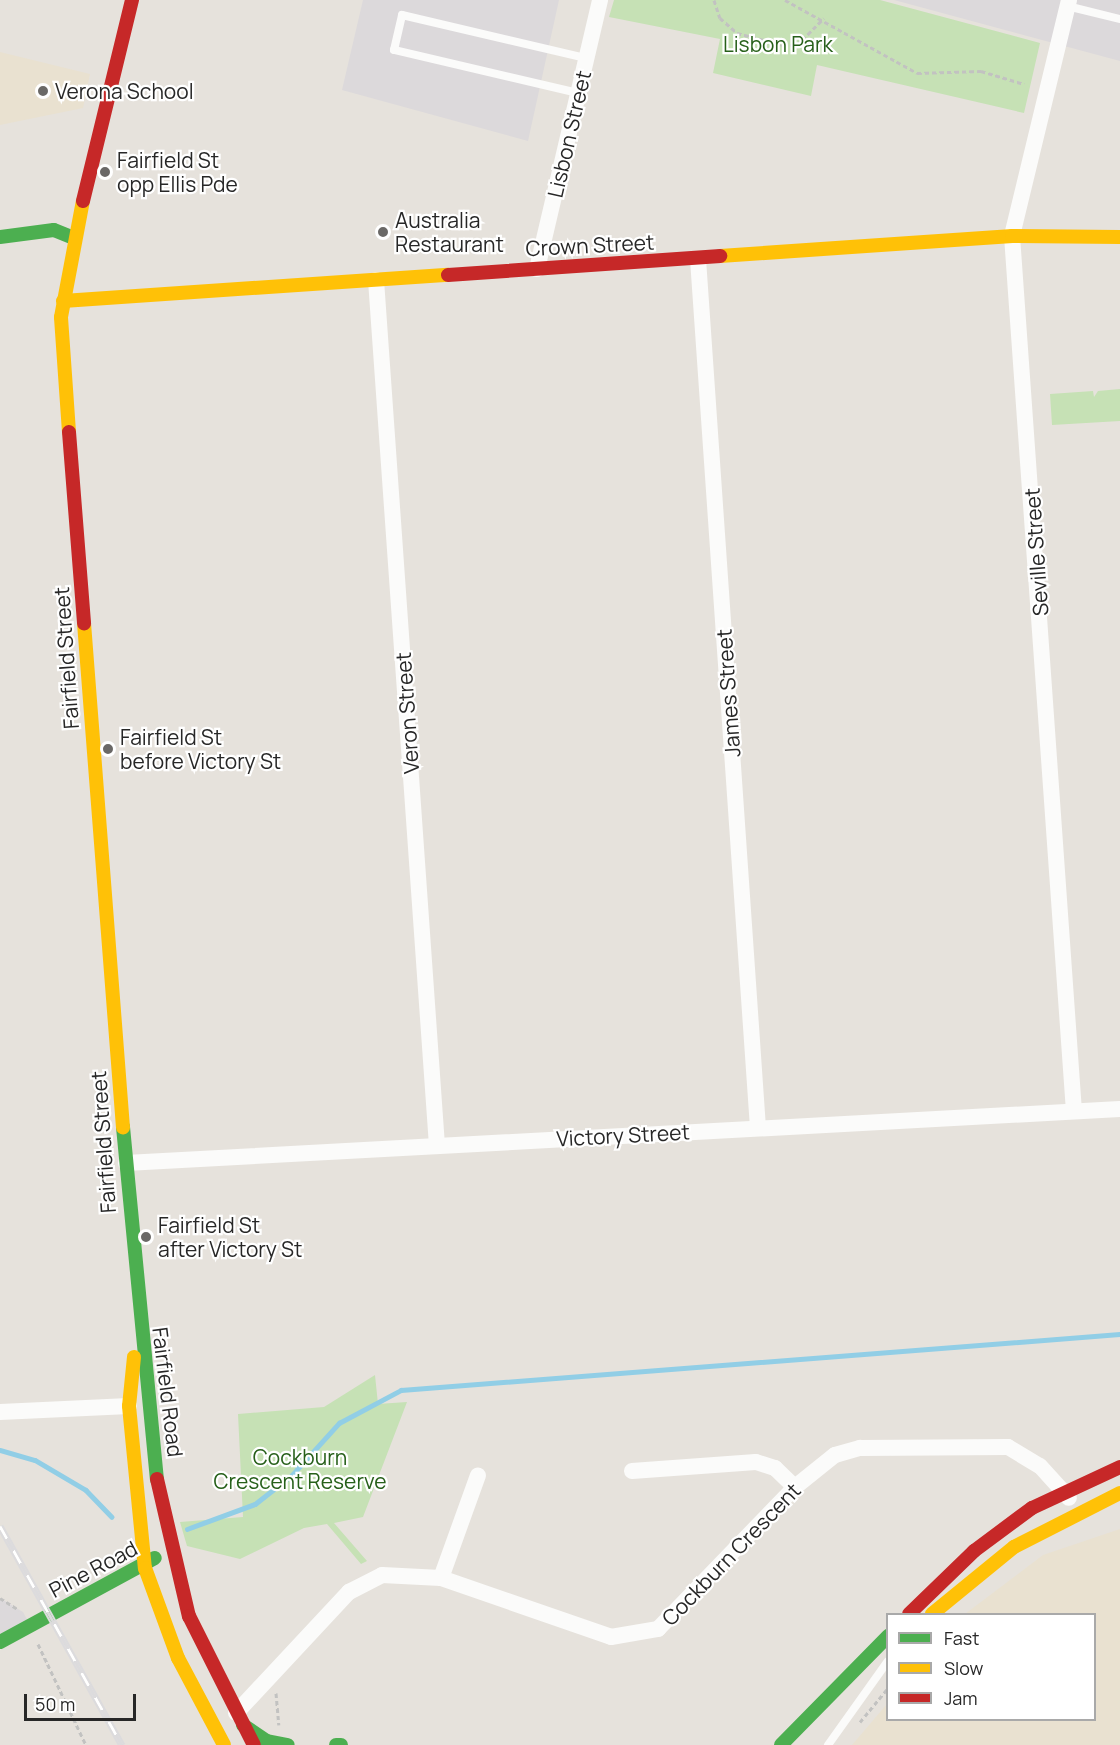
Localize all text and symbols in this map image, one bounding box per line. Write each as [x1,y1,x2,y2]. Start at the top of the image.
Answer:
park label: Lisbon Park [723,31,833,57]
street label: Lisbon Street [542,68,596,200]
place label: Verona School [55,78,194,104]
marker: Verona School [36,84,50,98]
place label: Fairfield St opp Ellis Pde [117,147,238,197]
marker: Fairfield St opp Ellis Pde [98,165,112,179]
place label: Australia Restaurant [395,207,504,257]
marker: Australia Restaurant [376,225,390,239]
street label: Crown Street [525,229,655,261]
street label: Seville Street [1019,487,1053,617]
street label: Fairfield Street [48,586,84,730]
street label: James Street [711,628,745,758]
street label: Veron Street [390,651,424,775]
place label: Fairfield St before Victory St [120,724,281,774]
marker: Fairfield St before Victory St [101,742,115,756]
street label: Fairfield Street [85,1070,121,1214]
street label: Victory Street [556,1119,690,1151]
place label: Fairfield St after Victory St [158,1212,302,1262]
marker: Fairfield St after Victory St [139,1230,153,1244]
street label: Fairfield Road [148,1326,188,1458]
park label: Cockburn Crescent Reserve [214,1444,386,1494]
street label: Cockburn Crescent [656,1477,806,1631]
street label: Pine Road [45,1535,141,1603]
legend [886,1613,1096,1721]
text: Fast [944,1626,979,1650]
text: Slow [944,1656,983,1680]
scale bar [27,1682,140,1720]
text: Jam [944,1686,978,1710]
text: 50 m [35,1692,75,1716]

